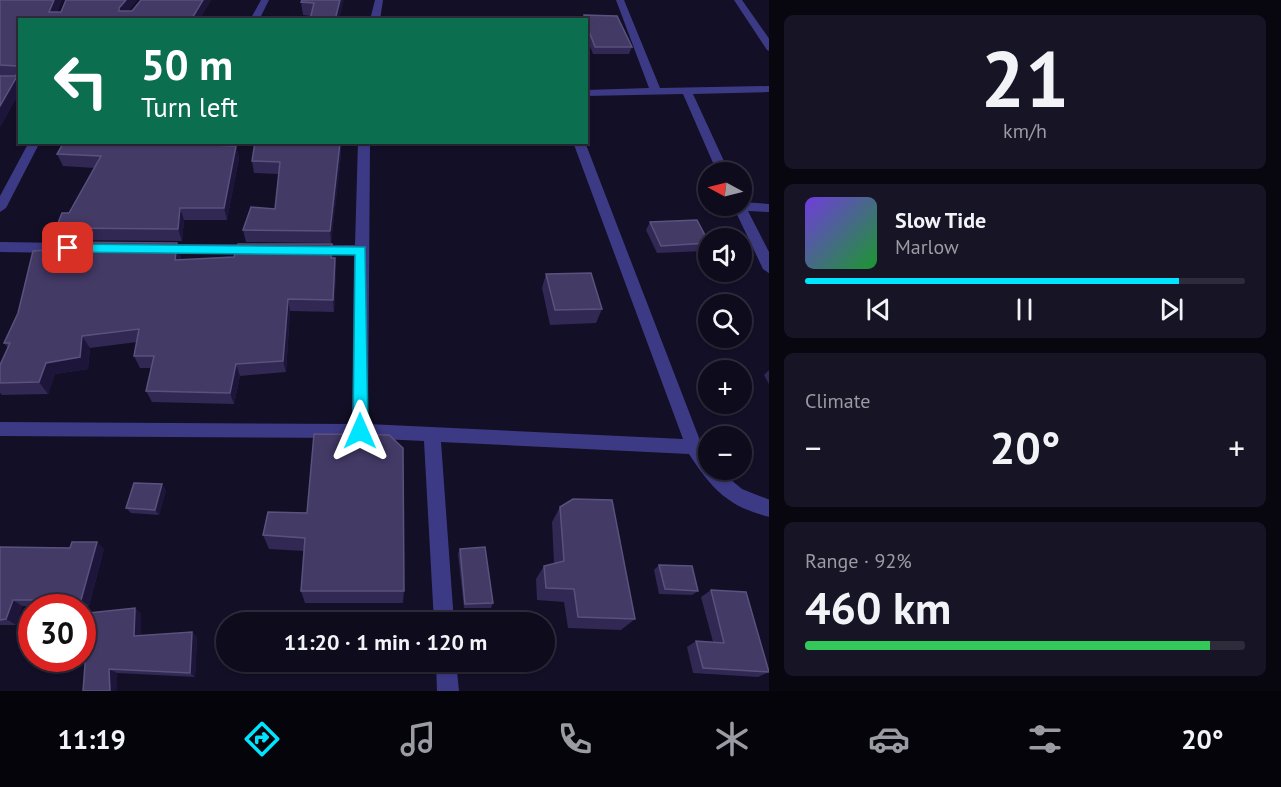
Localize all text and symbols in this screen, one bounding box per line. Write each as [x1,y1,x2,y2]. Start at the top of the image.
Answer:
text: 21 [981,28,1069,129]
text: 50 m [141,37,233,92]
icon: left [42,42,120,120]
text: Turn left [141,90,238,124]
text: km/h [1003,118,1047,144]
north arrow [698,162,752,216]
map controls [698,162,752,480]
text: Slow Tide [895,206,986,234]
pin [42,222,93,273]
button: sound [698,228,752,282]
icon: arrive [51,231,84,264]
text: Marlow [895,234,959,260]
icon: previous [862,293,895,326]
icon: pause [1008,293,1041,326]
icon: next [1155,293,1188,326]
button: search [698,294,752,348]
button: + [698,360,752,414]
text: Climate [805,388,871,414]
position arrow [328,399,392,463]
text: 20° [990,418,1060,476]
button: − [698,426,752,480]
text: − [805,426,822,469]
text: + [1228,426,1245,469]
text: Range · 92% [805,548,912,574]
text: 460 km [805,578,951,636]
speed limit sign: 30 [18,594,96,672]
text: 11:20 · 1 min · 120 m [284,628,487,656]
icon: directions [241,718,283,760]
icon: music [397,718,439,760]
icon: phone [554,718,596,760]
icon: climate [711,718,753,760]
icon: car [868,718,910,760]
icon: filters [1024,718,1066,760]
text: 11:19 [57,722,126,756]
text: 20° [1181,722,1224,756]

